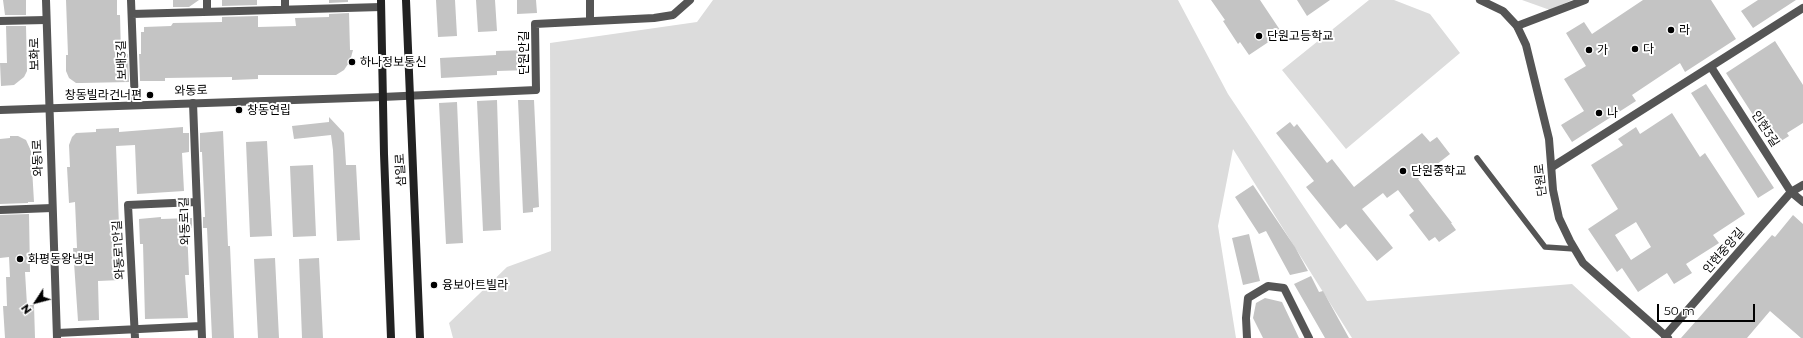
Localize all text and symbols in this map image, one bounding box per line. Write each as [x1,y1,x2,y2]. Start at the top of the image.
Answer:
place label: 라 [1679,23,1690,37]
marker: 라 [1666,25,1676,35]
place label: 단원고등학교 [1267,29,1333,43]
street label: 단원안길 [517,31,531,75]
marker: 단원고등학교 [1254,31,1264,41]
street label: 보화로 [28,37,42,71]
street label: 보배3길 [114,40,130,80]
place label: 다 [1643,42,1654,56]
place label: 가 [1597,43,1608,57]
marker: 다 [1630,44,1640,54]
marker: 가 [1584,45,1594,55]
place label: 하나정보통신 [360,55,426,69]
marker: 하나정보통신 [347,57,357,67]
street label: 와동로 [174,83,208,99]
place label: 창동빌라건너편 [65,88,142,102]
marker: 창동빌라건너편 [145,90,155,100]
place label: 창동연립 [247,103,291,117]
marker: 창동연립 [234,105,244,115]
place label: 나 [1607,106,1618,120]
marker: 나 [1594,108,1604,118]
street label: 인현3길 [1748,108,1782,150]
street label: 와동1로 [30,139,46,177]
street label: 삼일로 [393,153,409,187]
street label: 단원로 [1532,163,1550,197]
place label: 단원중학교 [1411,164,1466,178]
marker: 단원중학교 [1398,166,1408,176]
street label: 와동로1길 [177,197,193,245]
street label: 와동로1안길 [110,220,128,280]
street label: 인현중앙길 [1700,225,1748,277]
place label: 화평동왕냉면 [28,252,94,266]
marker: 화평동왕냉면 [15,254,25,264]
place label: 융보아트빌라 [442,278,508,292]
marker: 융보아트빌라 [429,280,439,290]
north arrow [16,282,56,322]
scale bar [1659,296,1757,322]
text: N [18,301,35,317]
text: 50 m [1664,303,1695,318]

